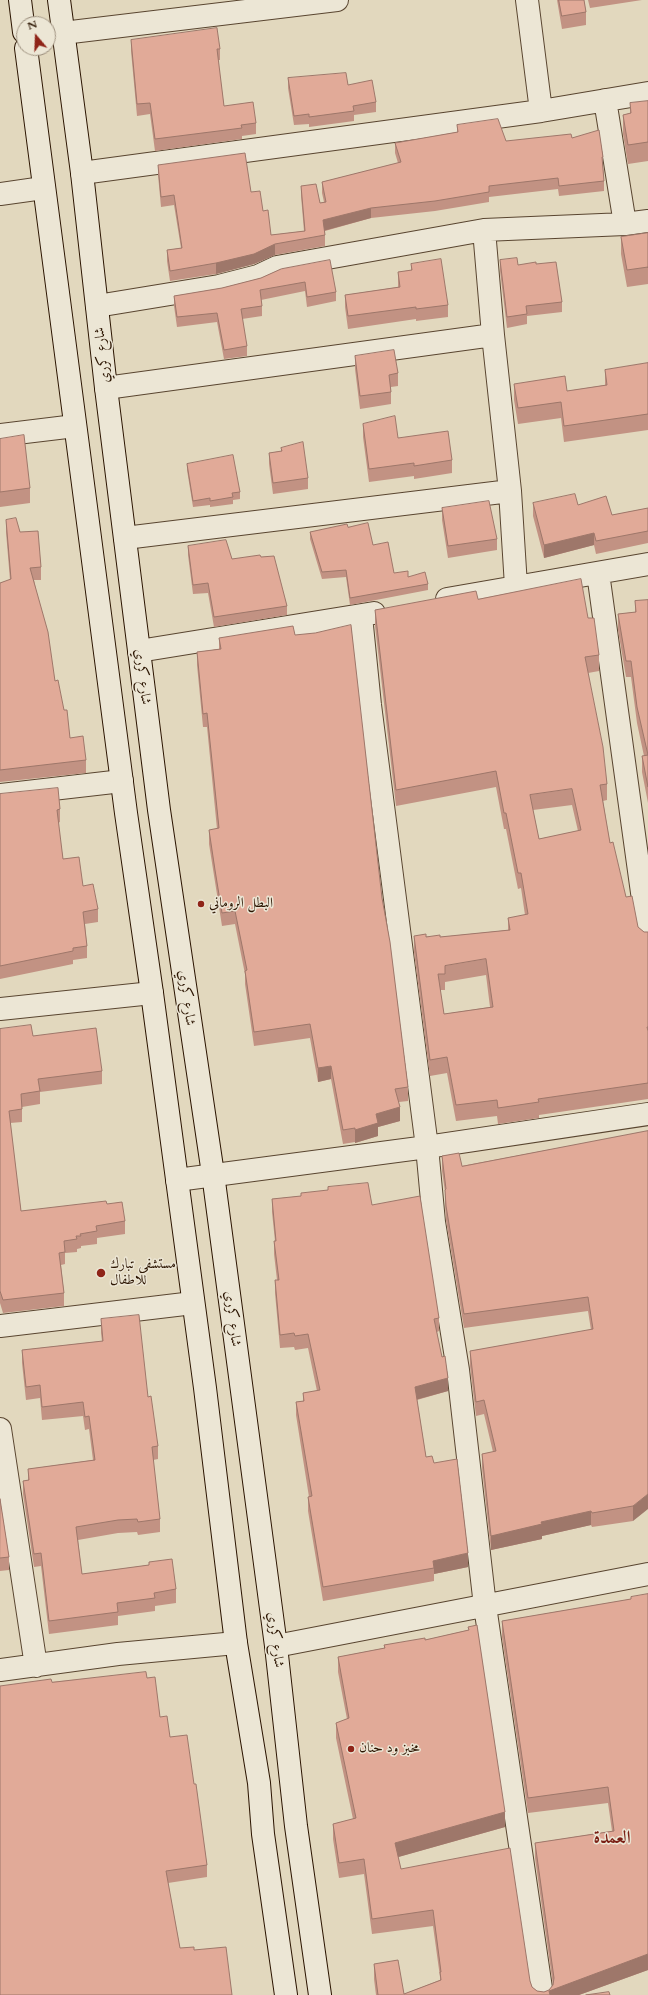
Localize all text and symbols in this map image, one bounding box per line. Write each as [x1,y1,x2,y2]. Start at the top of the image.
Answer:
north arrow [16,16,56,56]
text: N [25,16,39,34]
street label: شارع كرري [92,326,114,384]
street label: شارع كرري [130,648,154,706]
place label: البطل الروماني [209,896,273,912]
marker: البطل الروماني [196,899,206,909]
street label: شارع كرري [174,969,198,1027]
place label: مستشفى تبارك للاطفال [110,1257,176,1290]
marker: مستشفى تبارك للاطفال [95,1267,107,1279]
street label: شارع كرري [220,1290,244,1348]
street label: شارع كرري [263,1611,287,1669]
place label: مخبز ود حنان [359,1741,420,1757]
marker: مخبز ود حنان [346,1744,356,1754]
district label: العمدة [593,1828,631,1850]

